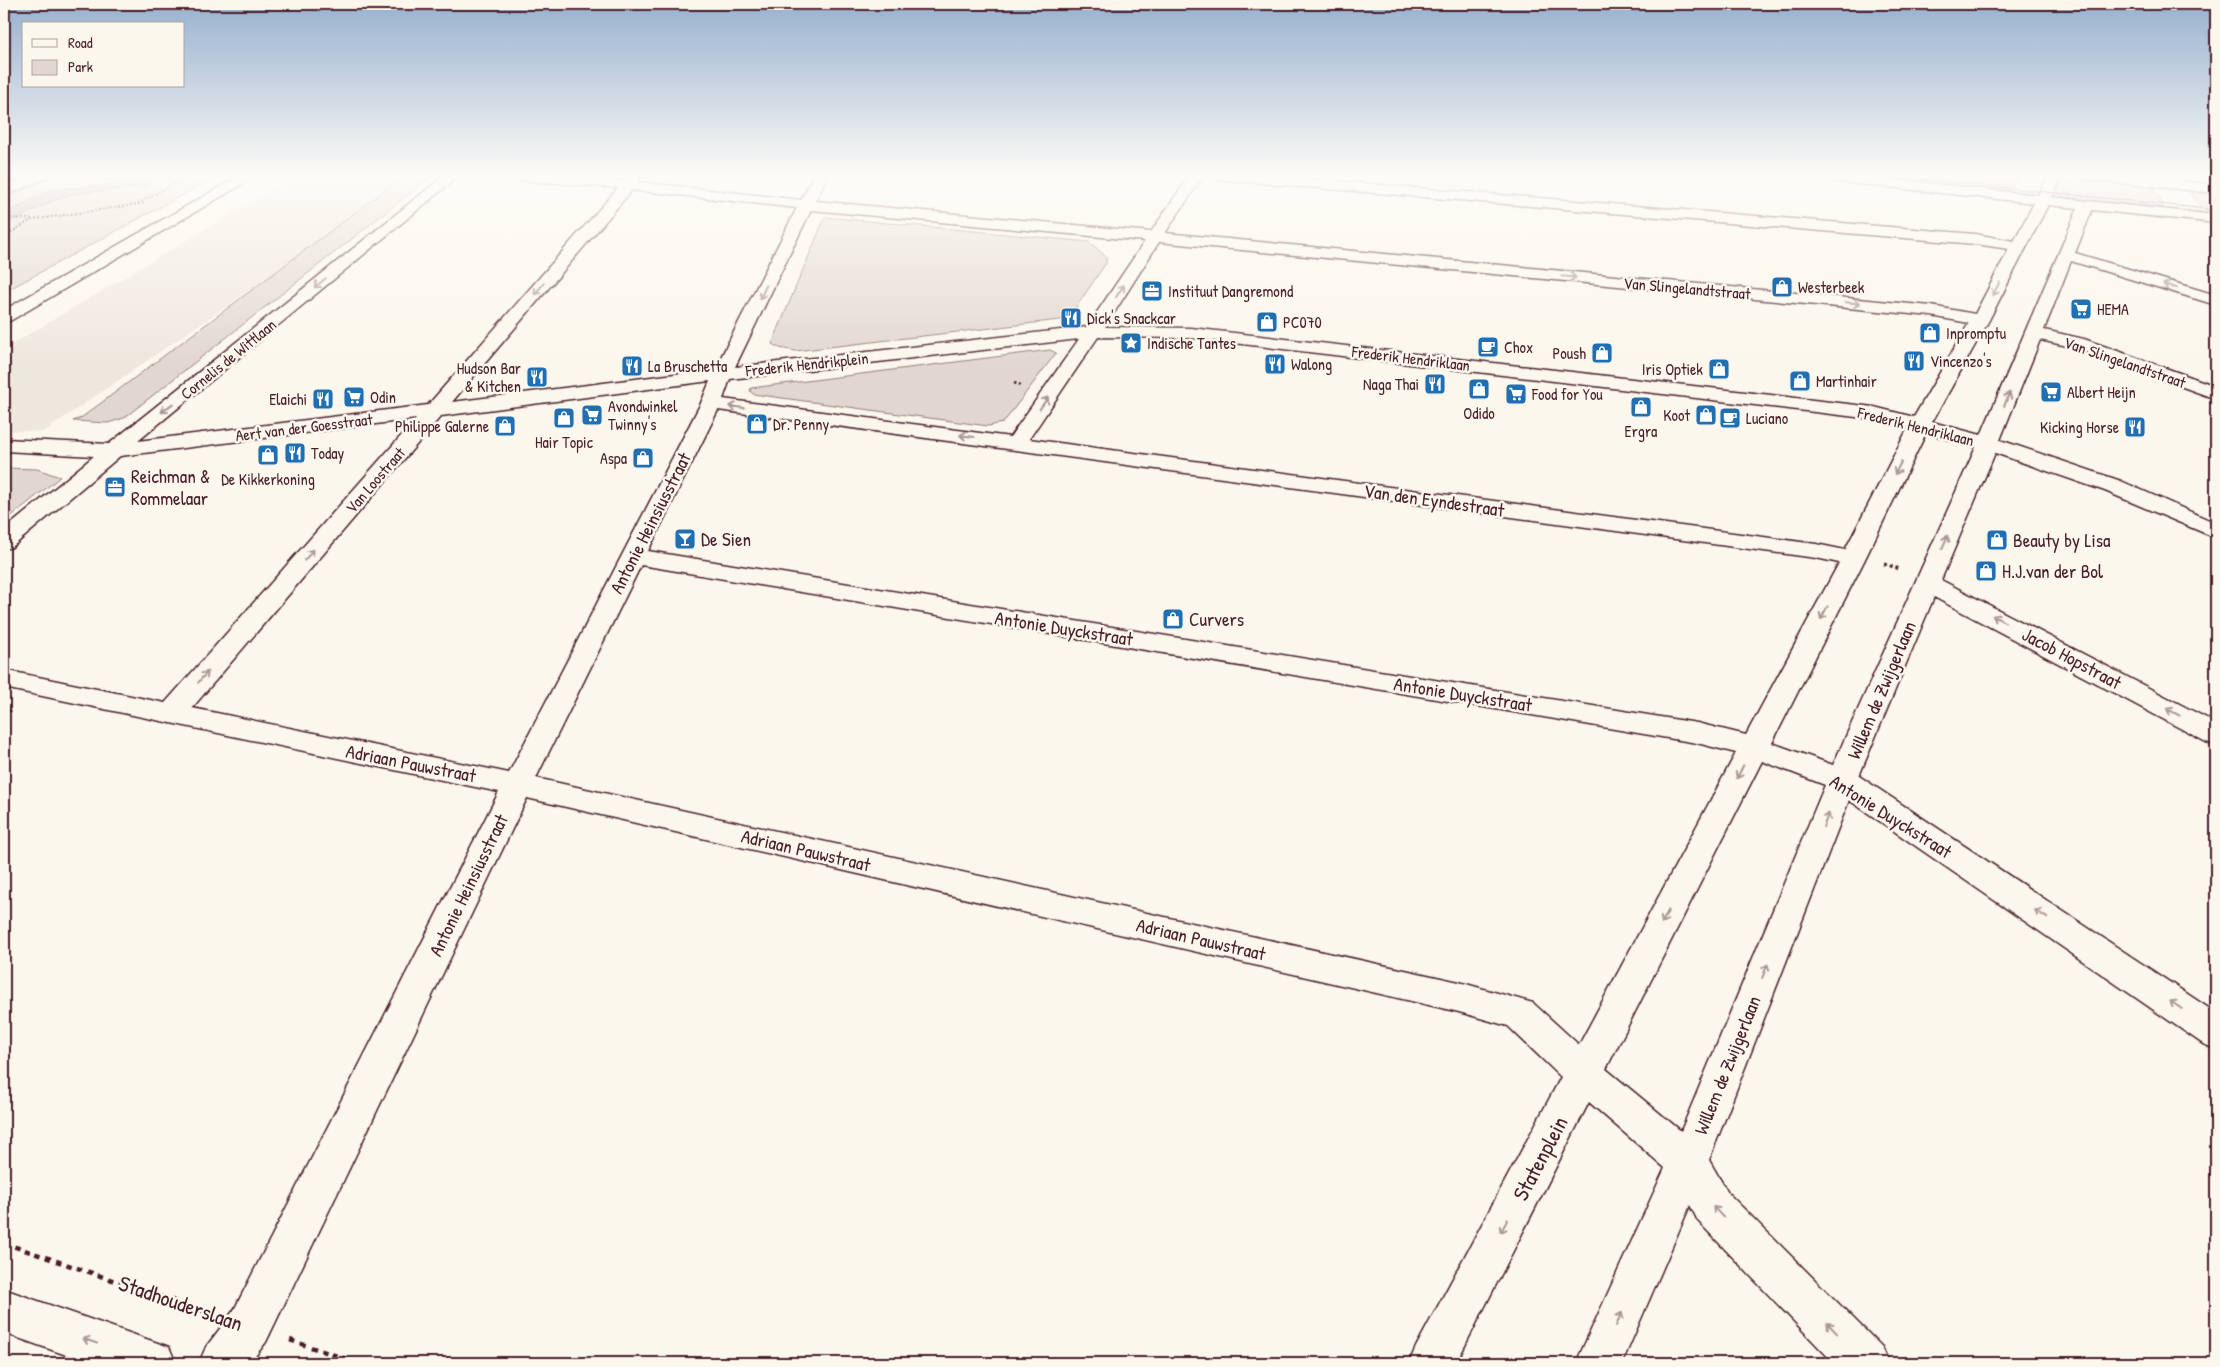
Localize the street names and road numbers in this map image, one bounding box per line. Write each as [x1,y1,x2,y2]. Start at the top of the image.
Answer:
street label: Van Slingelandtstraat [1623,271,1752,305]
street label: Cornelis de Wittlaan [175,313,281,405]
street label: Van Slingelandtstraat [2061,331,2189,393]
street label: Frederik Hendriklaan [1350,340,1471,376]
street label: Frederik Hendrikplein [744,347,869,381]
street label: Frederik Hendriklaan [1855,401,1976,451]
street label: Aert van der Goesstraat [234,408,374,446]
street label: Van Loostraat [340,442,410,518]
street label: Antonie Heinsiusstraat [603,448,697,598]
street label: Van den Eyndestraat [1362,477,1506,523]
street label: Antonie Duyckstraat [993,604,1135,652]
street label: Willem de Zwijgerlaan [1840,617,1922,763]
street label: Jacob Hopstraat [2018,621,2127,695]
street label: Antonie Duyckstraat [1392,670,1534,718]
street label: Adriaan Pauwstraat [344,738,479,788]
street label: Antonie Duyckstraat [1825,768,1957,864]
street label: Antonie Heinsiusstraat [422,809,514,960]
street label: Adriaan Pauwstraat [739,823,874,878]
street label: Adriaan Pauwstraat [1134,912,1269,967]
street label: Willem de Zwijgerlaan [1687,992,1767,1138]
street label: Statenplein [1505,1111,1575,1205]
street label: Stadhouderslaan [115,1268,247,1338]

